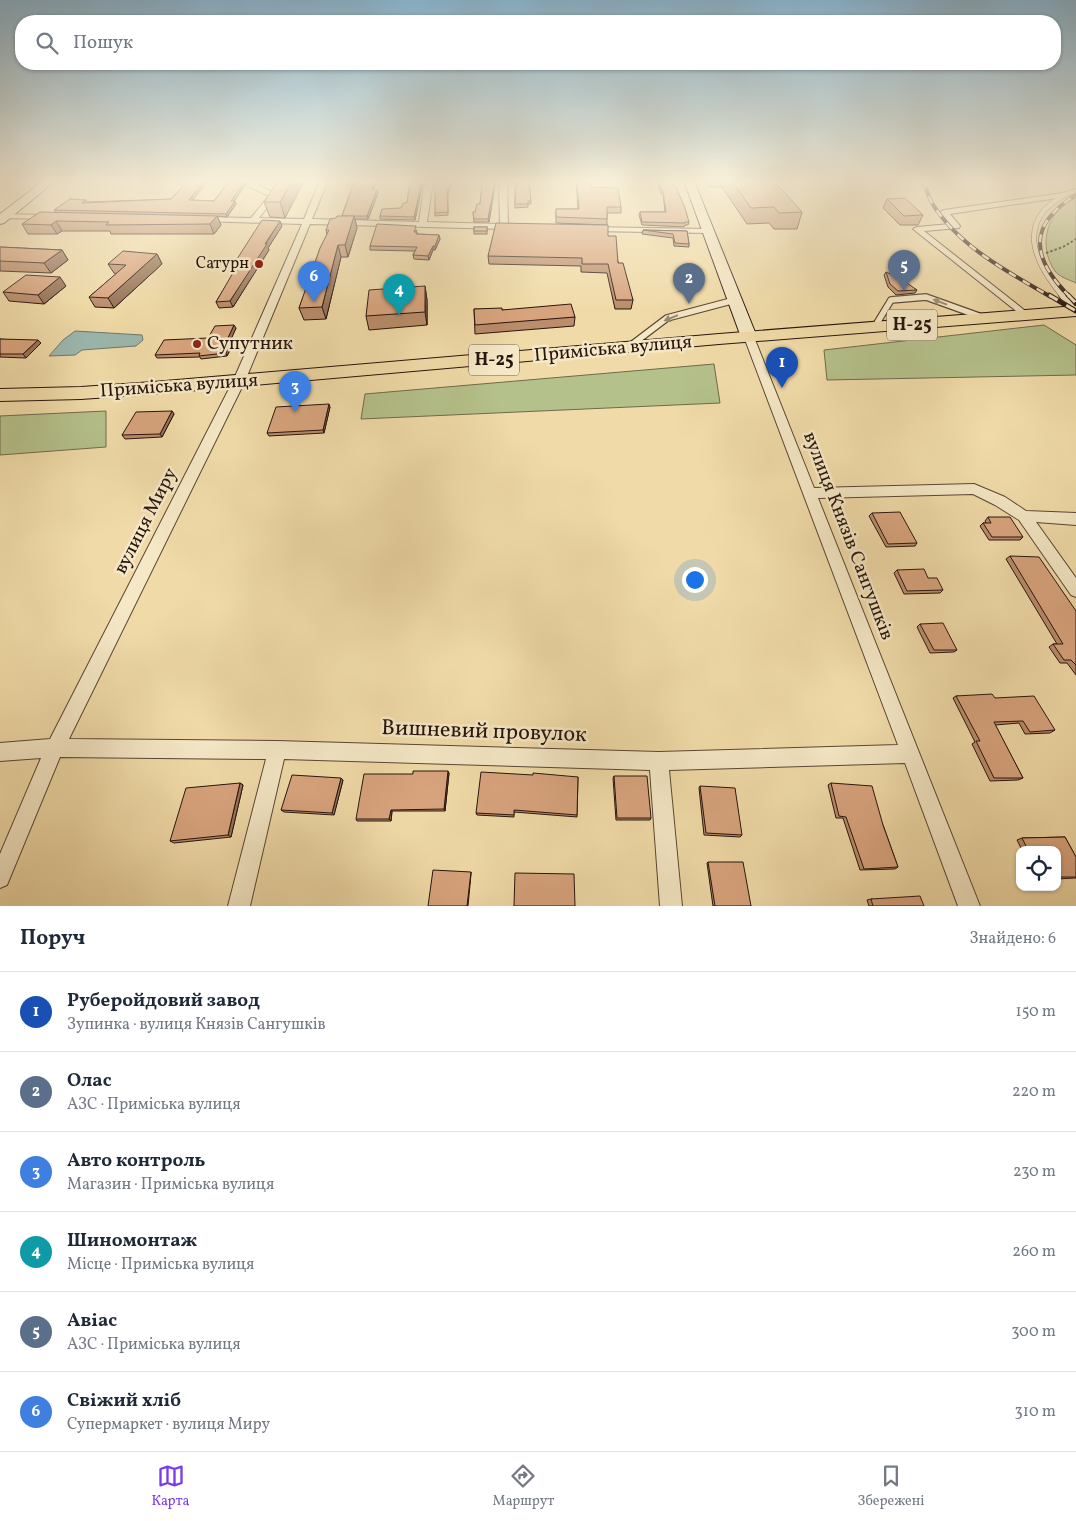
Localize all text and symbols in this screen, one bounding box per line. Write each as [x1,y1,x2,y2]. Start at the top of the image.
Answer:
search box [15,15,1061,70]
icon: search [33,29,61,57]
text: Пошук [73,30,133,56]
pin: 5 [888,250,920,291]
place label: Сатурн [196,253,249,275]
marker: Сатурн [253,258,265,270]
pin: 6 [298,261,330,302]
pin: 2 [673,263,705,304]
pin: 4 [383,274,415,315]
one-way arrow [932,297,947,305]
road number: Н-25 [887,310,937,340]
one-way arrow [664,314,678,322]
street label: Приміська вулиця [533,329,693,369]
place label: Супутник [207,331,293,357]
marker: Супутник [191,338,203,350]
road number: Н-25 [469,344,519,376]
pin: 1 [766,347,798,388]
street label: Приміська вулиця [99,367,259,404]
pin: 3 [279,371,311,412]
street label: вулиця Князів Сангушків [796,428,900,644]
street label: вулиця Миру [108,463,184,579]
your location [682,567,708,593]
street label: Вишневий провулок [381,713,588,751]
map controls [1016,846,1061,891]
button: locate [1016,846,1061,891]
text: Поруч [20,924,85,953]
text: Знайдено: 6 [969,928,1056,950]
text: Руберойдовий завод [67,988,260,1014]
text: 1 [33,1001,39,1023]
text: 150 m [1015,1001,1056,1023]
text: Зупинка · вулиця Князів Сангушків [67,1014,326,1036]
text: Олас [67,1068,112,1094]
text: 2 [32,1081,40,1103]
text: 220 m [1012,1081,1056,1103]
text: АЗС · Приміська вулиця [67,1094,241,1116]
text: Авто контроль [67,1148,205,1174]
text: 3 [32,1161,40,1183]
text: 230 m [1013,1161,1056,1183]
text: Магазин · Приміська вулиця [67,1174,274,1196]
text: Шиномонтаж [67,1228,197,1254]
text: 4 [31,1241,41,1263]
text: 260 m [1012,1241,1056,1263]
text: Місце · Приміська вулиця [67,1254,254,1276]
text: Авіас [67,1308,117,1334]
text: 5 [32,1321,40,1343]
text: 300 m [1011,1321,1056,1343]
text: АЗС · Приміська вулиця [67,1334,241,1356]
text: Свіжий хліб [67,1388,181,1414]
text: 6 [32,1401,40,1423]
text: 310 m [1015,1401,1056,1423]
text: Супермаркет · вулиця Миру [67,1414,270,1436]
tab: Карта [152,1462,190,1511]
tab: Маршрут [493,1462,554,1511]
tab: Збережені [857,1462,924,1511]

